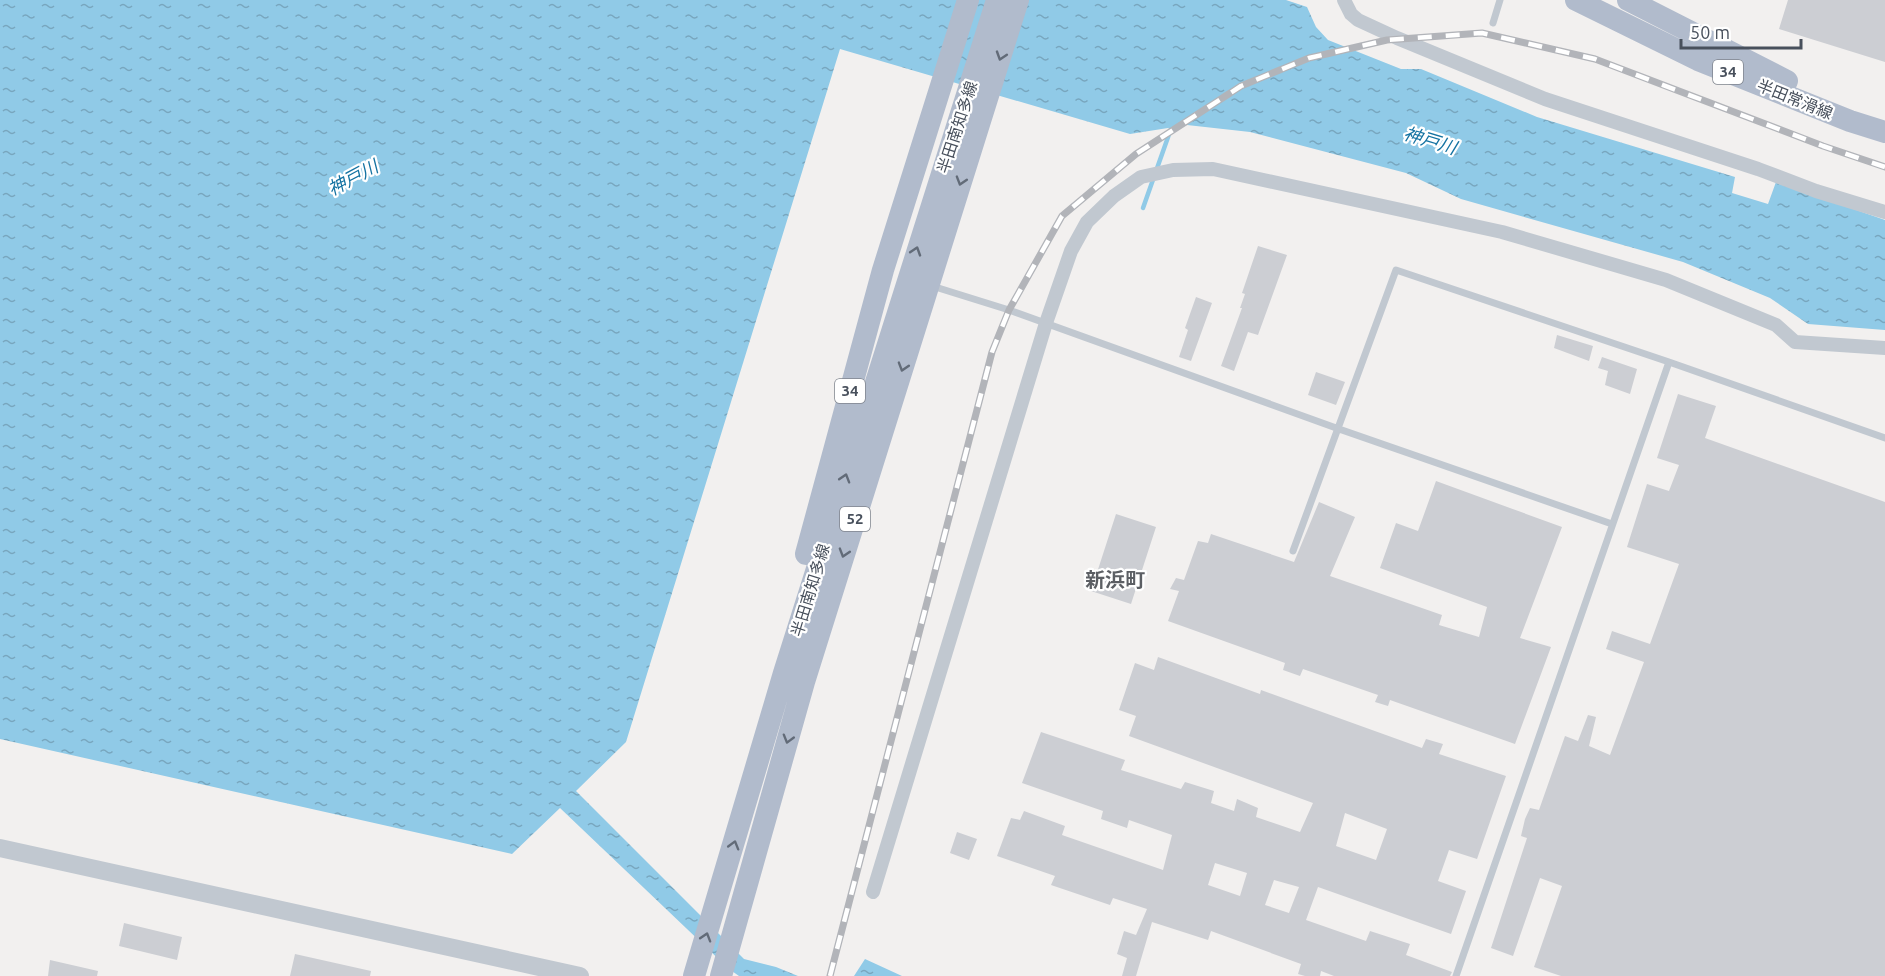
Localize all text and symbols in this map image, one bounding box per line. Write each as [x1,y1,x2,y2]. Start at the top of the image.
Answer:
scale bar [1681,12,1801,50]
text: 50 m [1690,22,1730,42]
one-way arrow [995,50,1008,61]
road number: 34 [1713,60,1743,84]
street label: 半田常滑線 [1755,76,1835,122]
street label: 半田南知多線 [934,79,980,175]
water label: 神戸川 [1402,123,1461,158]
water label: 神戸川 [324,155,383,199]
one-way arrow [956,175,968,186]
one-way arrow [909,246,922,257]
one-way arrow [898,361,910,372]
road number: 34 [835,379,865,403]
one-way arrow [838,473,850,484]
road number: 52 [840,507,870,531]
street label: 半田南知多線 [787,541,833,639]
one-way arrow [839,547,851,558]
district label: 新浜町 [1085,568,1145,591]
one-way arrow [782,734,795,744]
one-way arrow [727,840,739,851]
one-way arrow [699,932,711,943]

